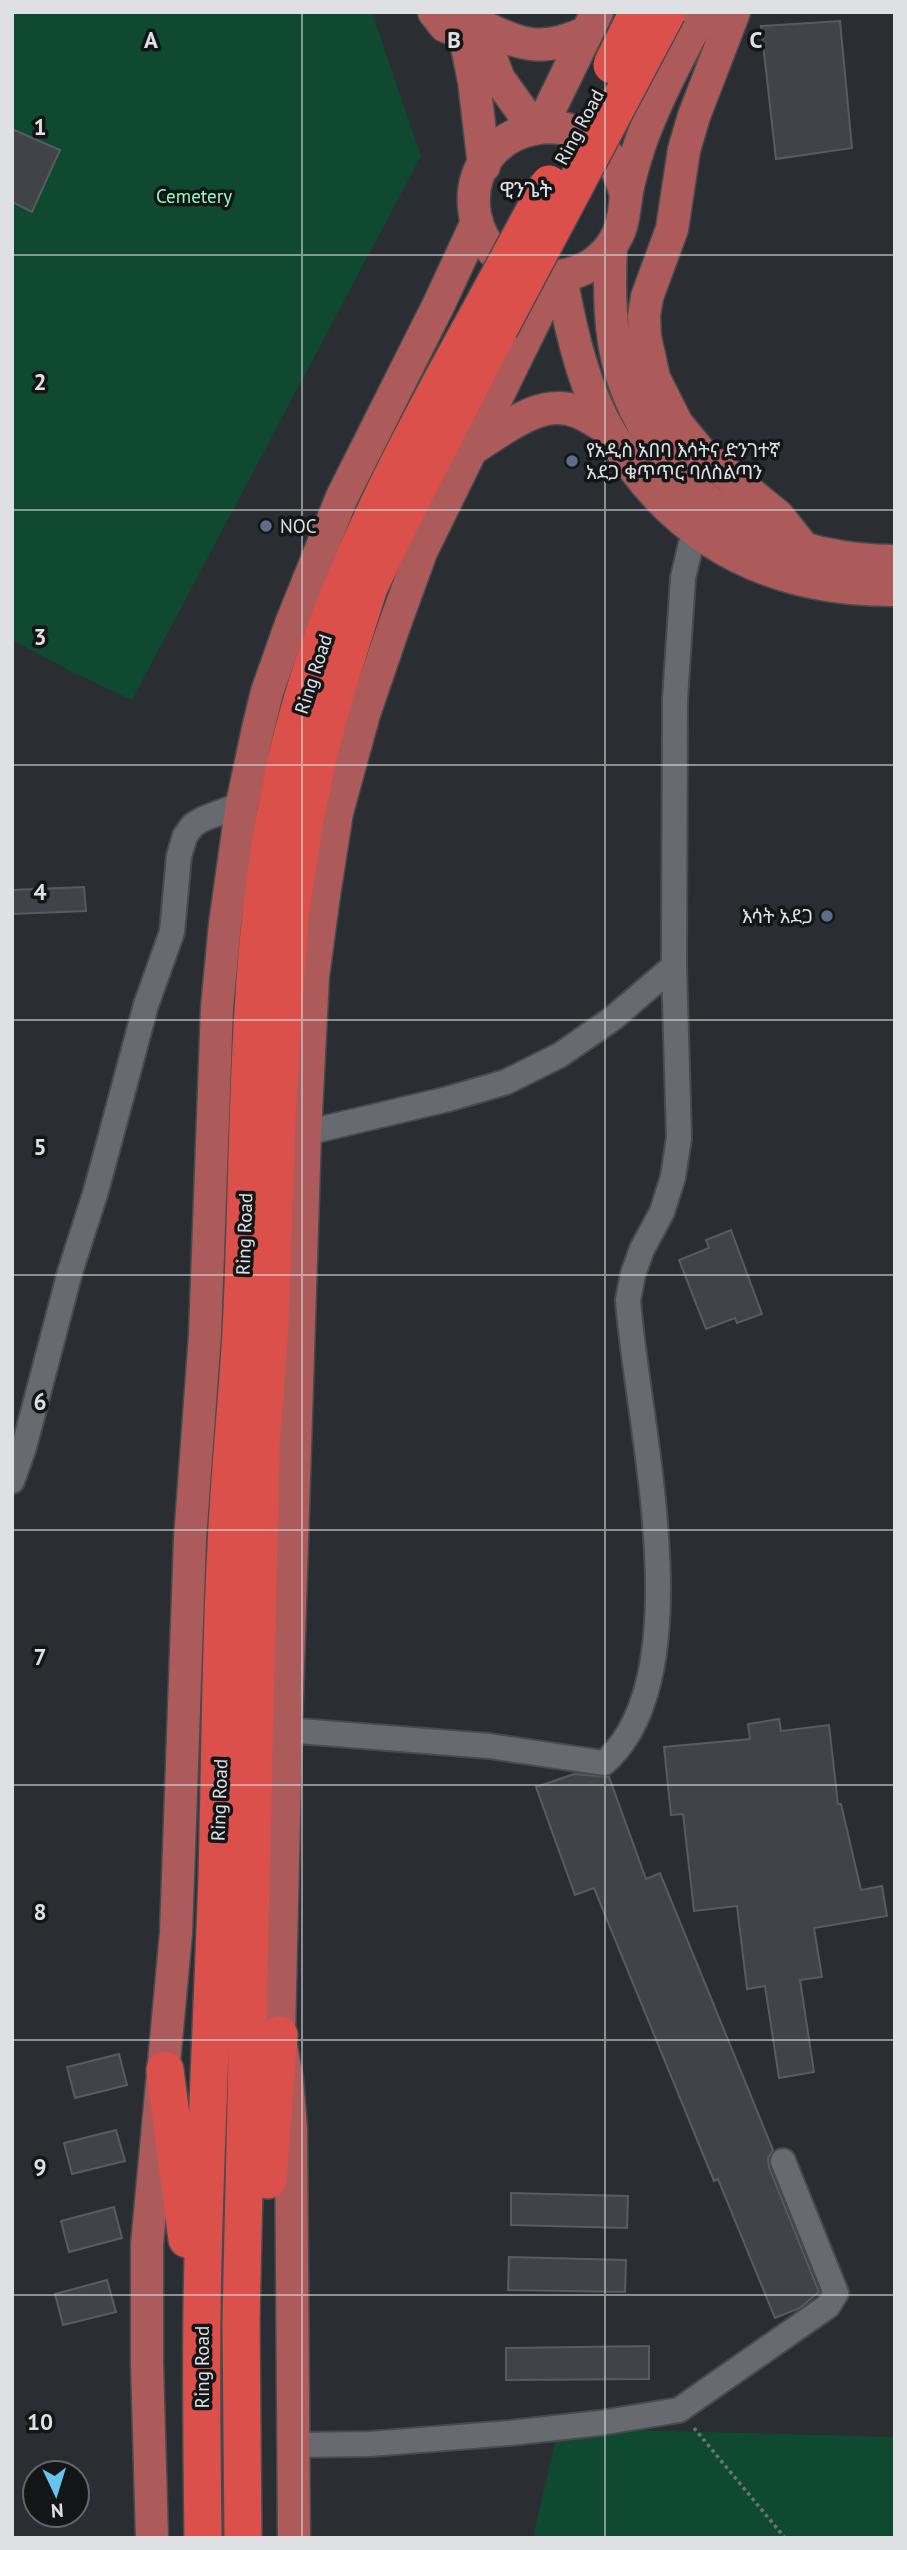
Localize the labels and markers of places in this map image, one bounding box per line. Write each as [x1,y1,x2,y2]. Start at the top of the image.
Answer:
place label: የአዲስ አበባ እሳትና ድንገተኛ አደጋ ቁጥጥር ባለስልጣን [586,438,781,484]
marker: የአዲስ አበባ እሳትና ድንገተኛ አደጋ ቁጥጥር ባለስልጣን [564,453,580,469]
place label: NOC [280,514,317,538]
marker: NOC [258,518,274,534]
place label: እሳት አደጋ [742,904,813,928]
marker: እሳት አደጋ [819,908,835,924]

